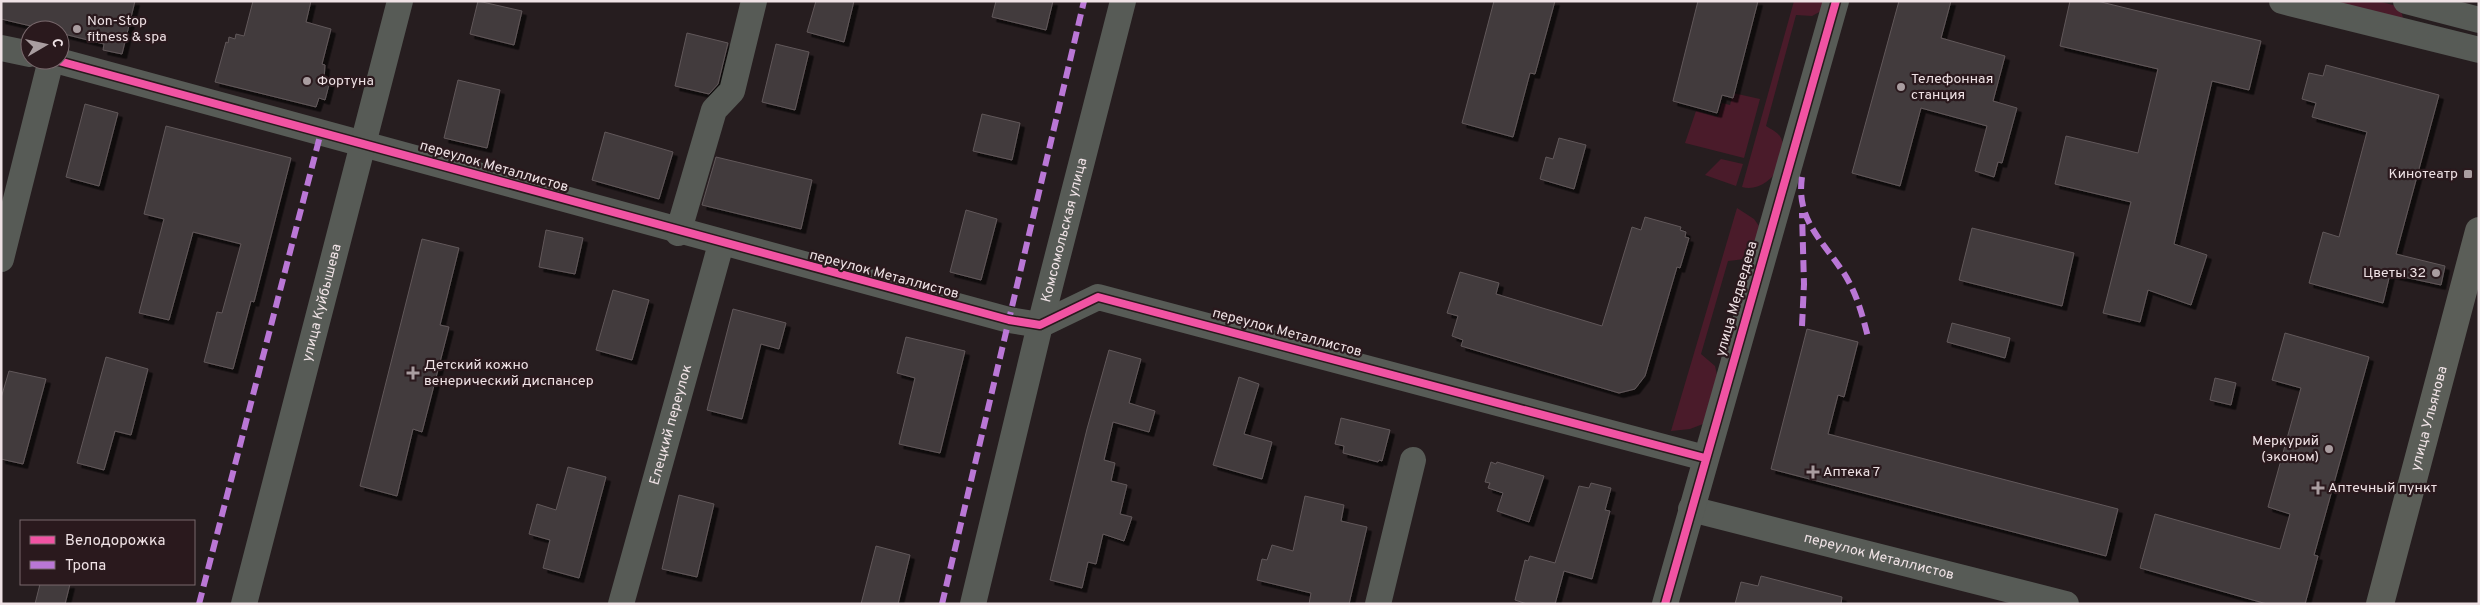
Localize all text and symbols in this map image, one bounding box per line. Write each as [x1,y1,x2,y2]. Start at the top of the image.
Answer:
place label: Non-Stop fitness & spa [87,13,167,46]
north arrow [20,20,70,70]
marker: Non-Stop fitness & spa [71,23,83,35]
text: С [47,37,65,49]
place label: Телефонная станция [1911,71,1993,104]
place label: Фортуна [317,73,374,90]
marker: Фортуна [301,75,313,87]
marker: Телефонная станция [1895,81,1907,93]
street label: переулок Металлистов [418,138,570,196]
street label: Комсомольская улица [1038,156,1091,304]
place label: Кинотеатр [2388,166,2458,183]
marker: Кинотеатр [2462,168,2474,180]
street label: улица Медведева [1712,239,1762,359]
street label: улица Куйбышева [298,242,345,364]
street label: переулок Металлистов [807,247,961,303]
place label: Цветы 32 [2363,265,2426,282]
marker: Цветы 32 [2430,267,2442,279]
street label: переулок Металлистов [1210,305,1364,361]
place label: Детский кожно венерический диспансер [424,357,594,390]
street label: Елецкий переулок [646,363,696,487]
street label: улица Ульянова [2407,364,2451,473]
marker: Детский кожно венерический диспансер [406,366,420,380]
place label: Меркурий (эконом) [2252,433,2319,466]
marker: Меркурий (эконом) [2323,443,2335,455]
place label: Аптека 7 [1823,464,1880,481]
marker: Аптека 7 [1807,466,1819,478]
place label: Аптечный пункт [2328,480,2437,497]
marker: Аптечный пункт [2312,482,2324,494]
legend [20,520,195,585]
street label: переулок Металлистов [1802,529,1956,584]
text: Велодорожка [65,532,165,551]
text: Тропа [65,557,106,576]

